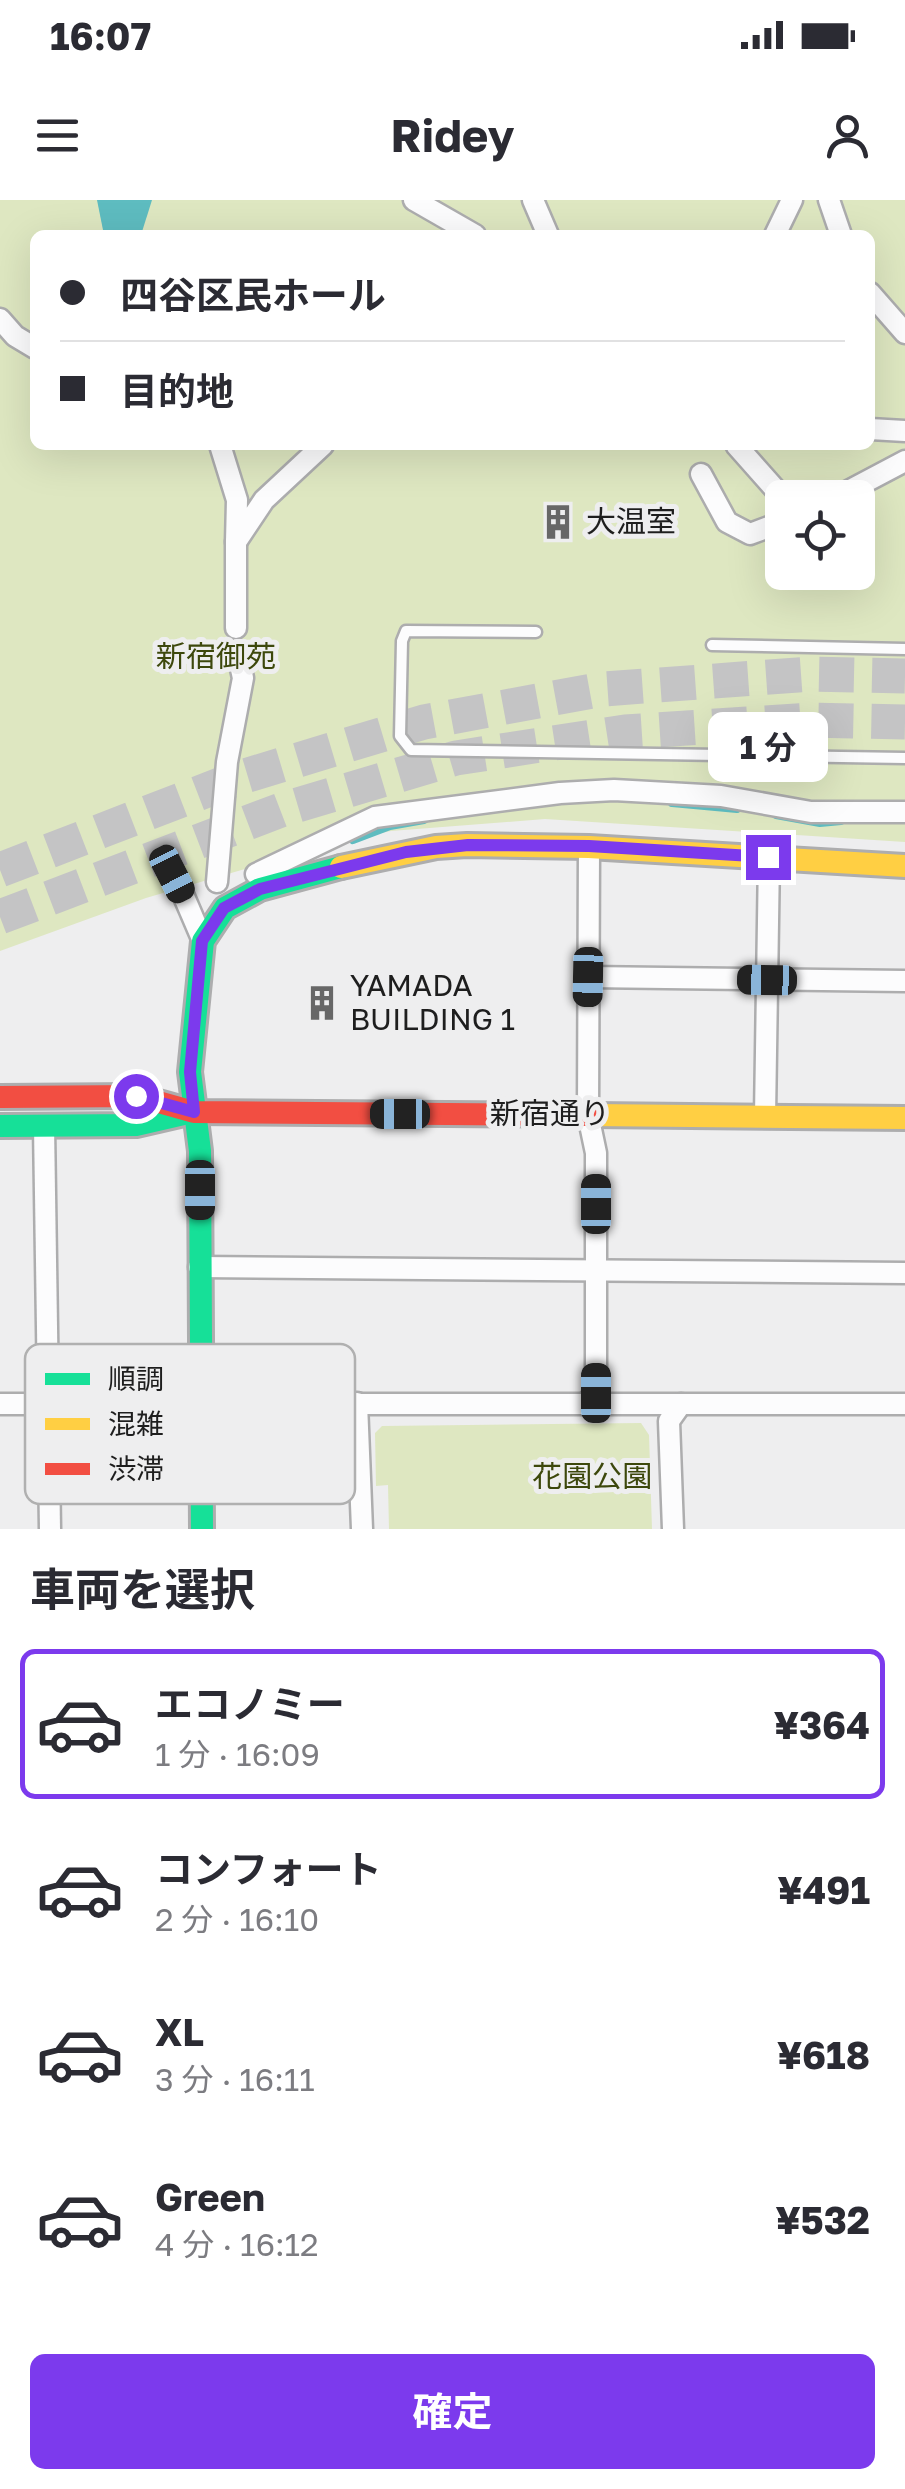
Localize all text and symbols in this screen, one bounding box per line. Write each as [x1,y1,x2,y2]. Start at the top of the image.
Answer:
text: 16:07 [50,13,151,58]
icon: menu [30,108,85,163]
text: Ridey [391,108,514,162]
icon: person [820,108,875,163]
text: 四谷区民ホール [120,272,386,317]
text: 目的地 [120,368,234,413]
map controls [765,480,875,590]
button: locate [765,480,875,590]
building icon: 大温室 [539,503,577,541]
place label: 大温室 [586,503,676,539]
park label: 新宿御苑 [156,638,276,674]
callout: 1 分 [708,712,828,782]
text: 1 分 [740,728,796,766]
route end [746,835,791,880]
car [145,840,199,908]
car [572,947,604,1007]
car [737,964,797,996]
place label: YAMADA BUILDING 1 [350,967,515,1037]
building icon: YAMADA BUILDING 1 [303,984,341,1022]
route start [114,1074,159,1119]
street label: 新宿通り [490,1095,610,1131]
car [370,1099,430,1129]
car [185,1160,215,1220]
car [581,1174,611,1234]
legend [25,1344,355,1504]
text: 順調 [108,1362,164,1395]
car [581,1363,611,1423]
text: 混雑 [108,1407,164,1440]
text: 渋滞 [108,1452,164,1485]
park label: 花園公園 [532,1458,652,1494]
text: 車両を選択 [30,1562,255,1616]
icon: car [35,1679,125,1769]
text: エコノミー [155,1681,345,1726]
text: ¥364 [774,1702,870,1747]
text: 1 分 · 16:09 [155,1735,320,1773]
icon: car [35,1844,125,1934]
text: コンフォート [155,1846,382,1891]
text: ¥491 [777,1867,870,1912]
text: 2 分 · 16:10 [155,1900,319,1938]
icon: car [35,2009,125,2099]
text: XL [155,2009,204,2054]
text: ¥618 [777,2032,870,2077]
text: 3 分 · 16:11 [155,2060,315,2098]
icon: car [35,2174,125,2264]
text: Green [155,2174,265,2219]
text: ¥532 [775,2197,870,2242]
text: 4 分 · 16:12 [155,2225,319,2263]
button: 確定 [30,2354,875,2469]

